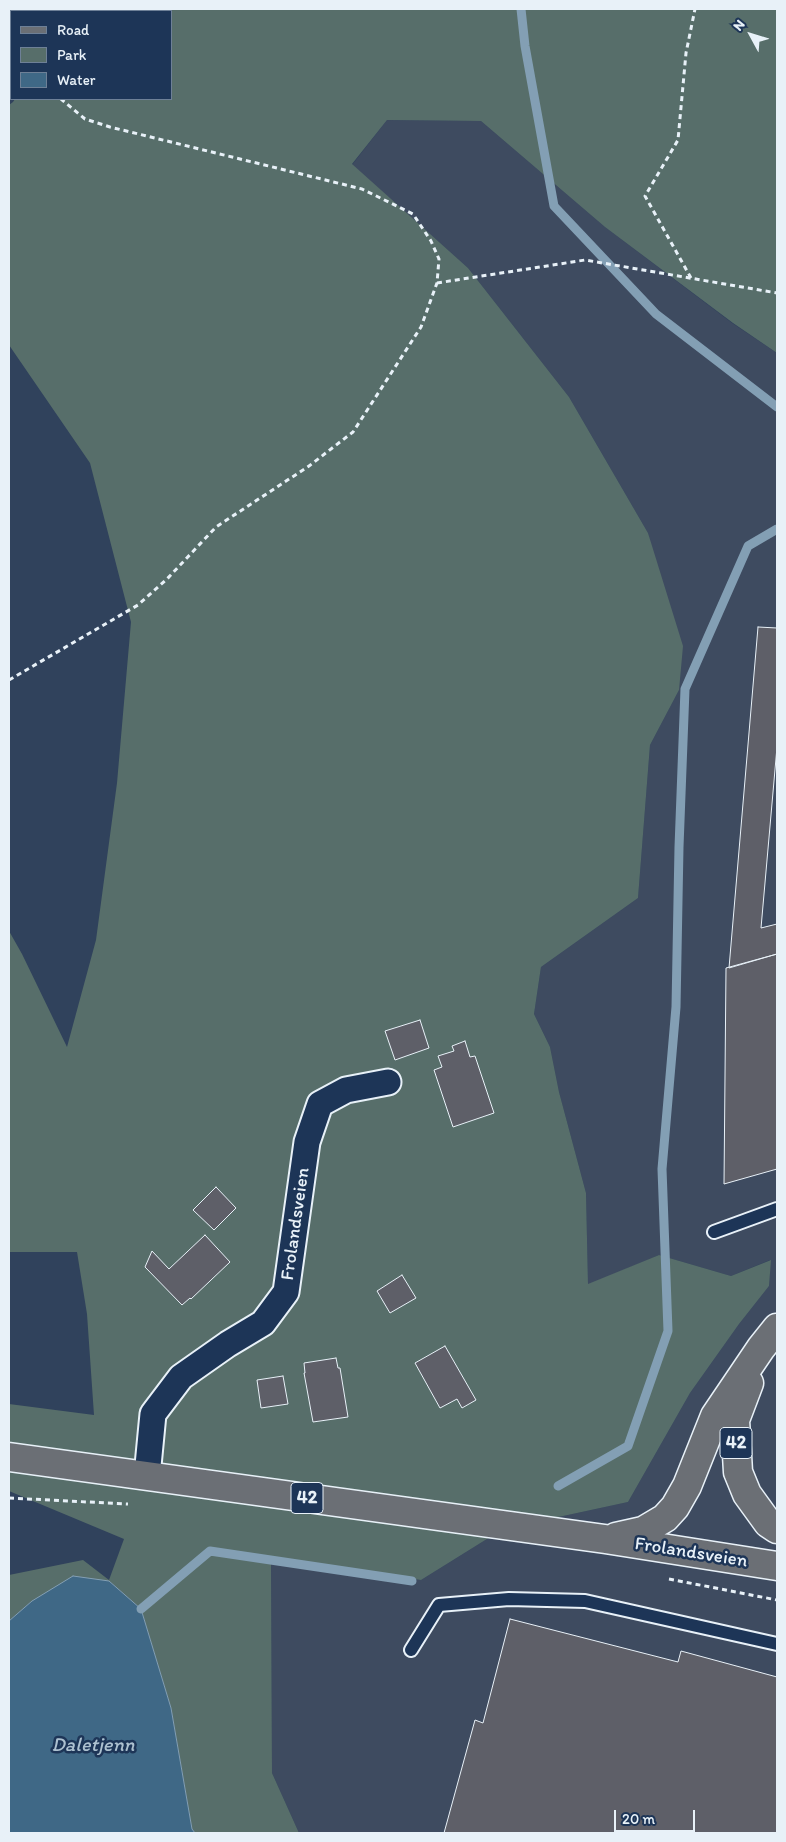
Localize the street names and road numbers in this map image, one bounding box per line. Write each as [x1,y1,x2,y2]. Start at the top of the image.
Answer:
street label: Frolandsveien [277,1166,315,1282]
road number: 42 [720,1428,752,1459]
road number: 42 [291,1482,323,1514]
street label: Frolandsveien [633,1533,749,1573]

